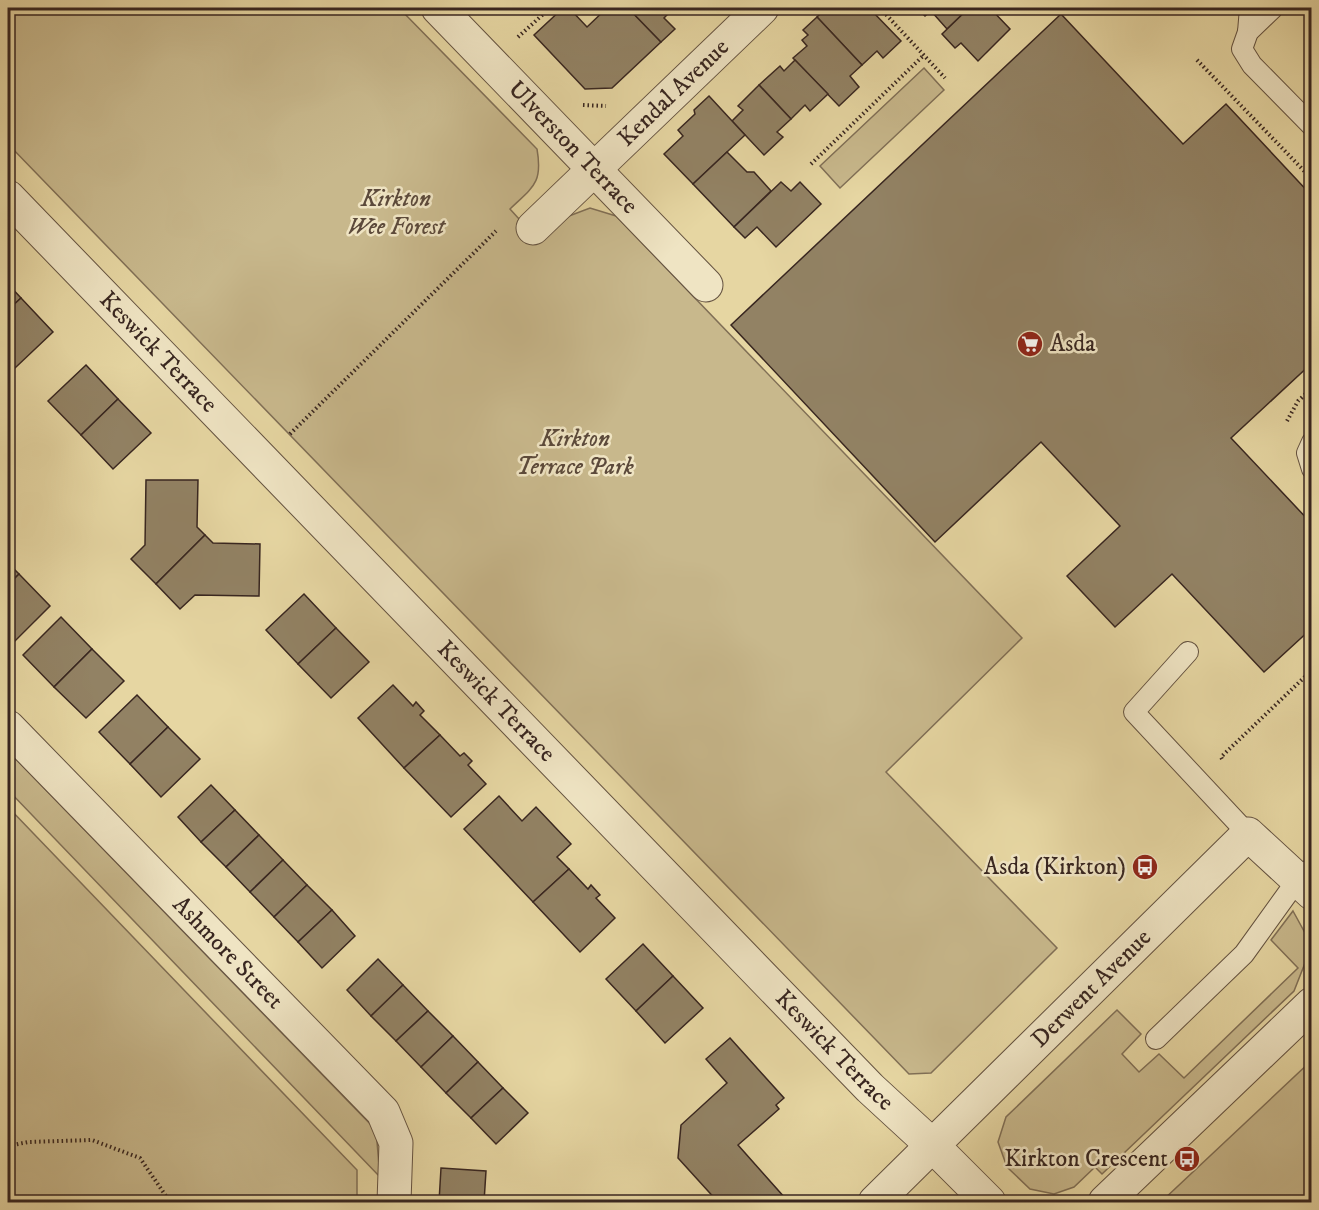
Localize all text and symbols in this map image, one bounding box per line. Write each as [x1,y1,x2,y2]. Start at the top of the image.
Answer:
street label: Kendal Avenue [612,33,736,153]
street label: Ulverston Terrace [502,74,644,220]
park label: Kirkton Wee Forest [347,184,447,242]
street label: Keswick Terrace [93,285,224,419]
supermarket icon: Asda [1015,329,1045,359]
place label: Asda [1050,329,1096,359]
park label: Kirkton Terrace Park [516,424,634,482]
street label: Keswick Terrace [431,634,562,769]
place label: Asda (Kirkton) [984,852,1126,882]
bus stop icon: Asda (Kirkton) [1130,852,1160,882]
street label: Ashmore Street [166,890,290,1016]
street label: Derwent Avenue [1025,923,1158,1054]
street label: Keswick Terrace [768,984,900,1117]
place label: Kirkton Crescent [1004,1144,1168,1174]
bus stop icon: Kirkton Crescent [1172,1144,1202,1174]

